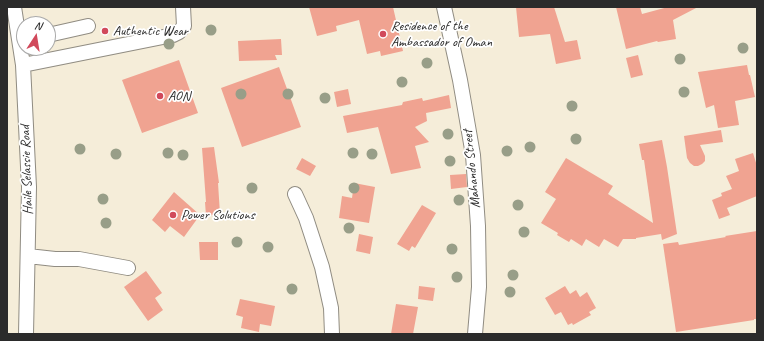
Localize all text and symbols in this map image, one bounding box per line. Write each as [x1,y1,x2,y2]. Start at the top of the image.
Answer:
north arrow [16,16,56,56]
text: N [33,18,43,33]
place label: Residence of the Ambassador of Oman [391,18,492,50]
place label: Authentic Wear [113,23,188,39]
marker: Authentic Wear [100,26,110,36]
marker: Residence of the Ambassador of Oman [378,29,388,39]
place label: AON [168,88,190,104]
marker: AON [155,91,165,101]
street label: Haile Selassie Road [17,125,37,215]
street label: Mahando Street [460,129,484,209]
place label: Power Solutions [181,207,255,223]
marker: Power Solutions [168,210,178,220]

